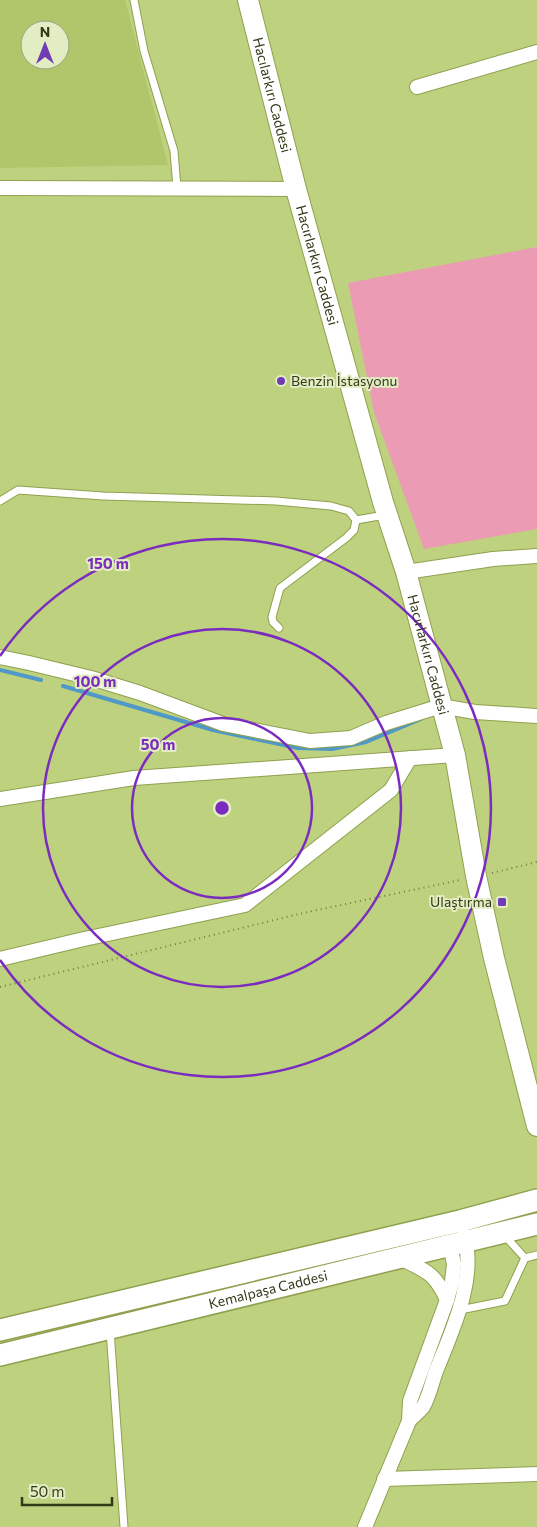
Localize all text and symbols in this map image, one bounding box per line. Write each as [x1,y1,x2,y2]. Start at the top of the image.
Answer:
north arrow [20,20,70,70]
text: N [40,23,50,40]
street label: Hacılarkırı Caddesi [250,35,295,154]
street label: Hacırlarkırı Caddesi [293,203,342,327]
place label: Benzin İstasyonu [291,372,397,389]
marker: Benzin İstasyonu [275,375,287,387]
text: 150 m [87,554,129,572]
street label: Hacırlarkırı Caddesi [404,592,453,717]
text: 100 m [74,672,116,690]
text: 50 m [141,735,175,753]
centre of rings [213,799,231,817]
place label: Ulaştırma [430,893,492,910]
marker: Ulaştırma [496,896,508,908]
street label: Kemalpaşa Caddesi [207,1266,329,1312]
scale bar [22,1474,112,1506]
text: 50 m [30,1482,64,1500]

